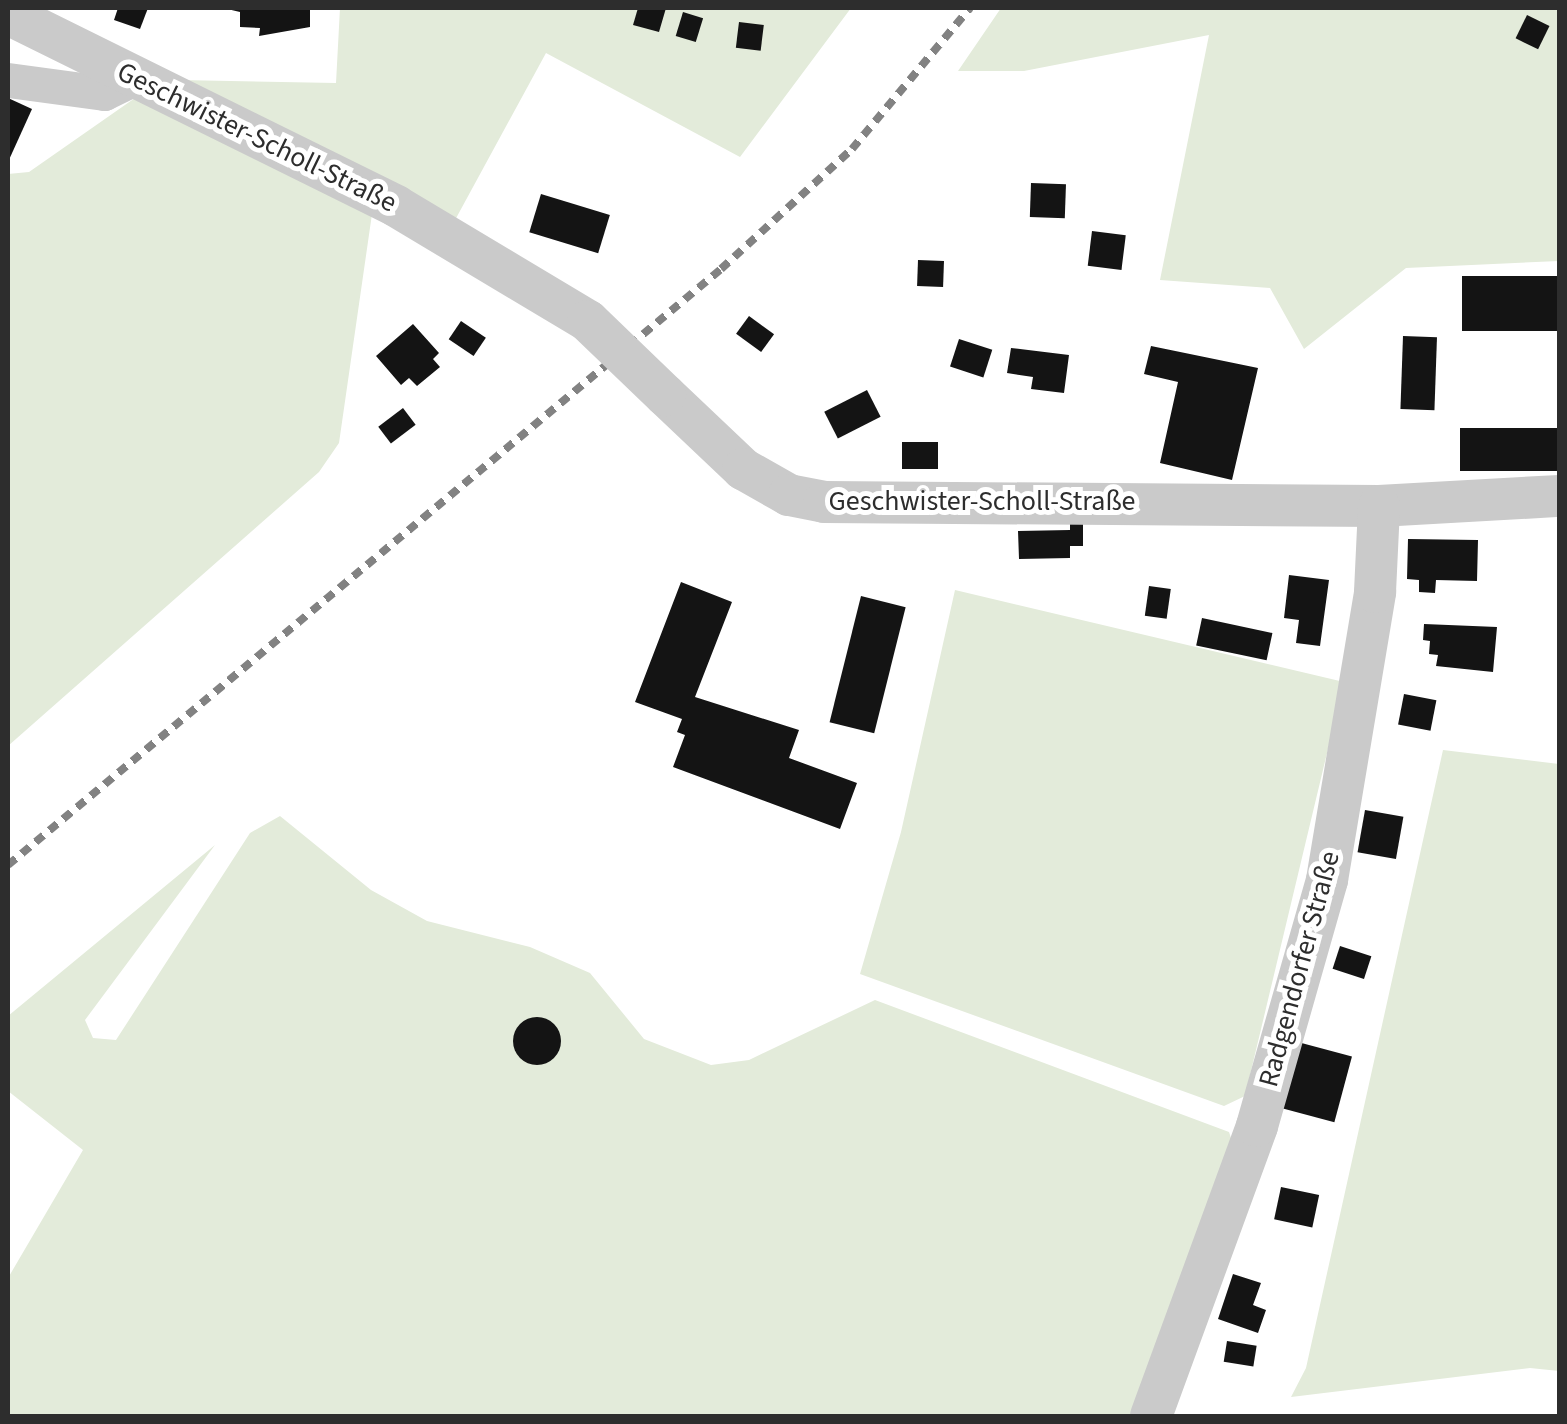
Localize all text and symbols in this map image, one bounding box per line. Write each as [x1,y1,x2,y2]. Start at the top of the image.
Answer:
street label: Geschwister-Scholl-Straße [112,55,402,219]
street label: Geschwister-Scholl-Straße [829,484,1135,518]
street label: Radgendorfer Straße [1251,847,1347,1091]

